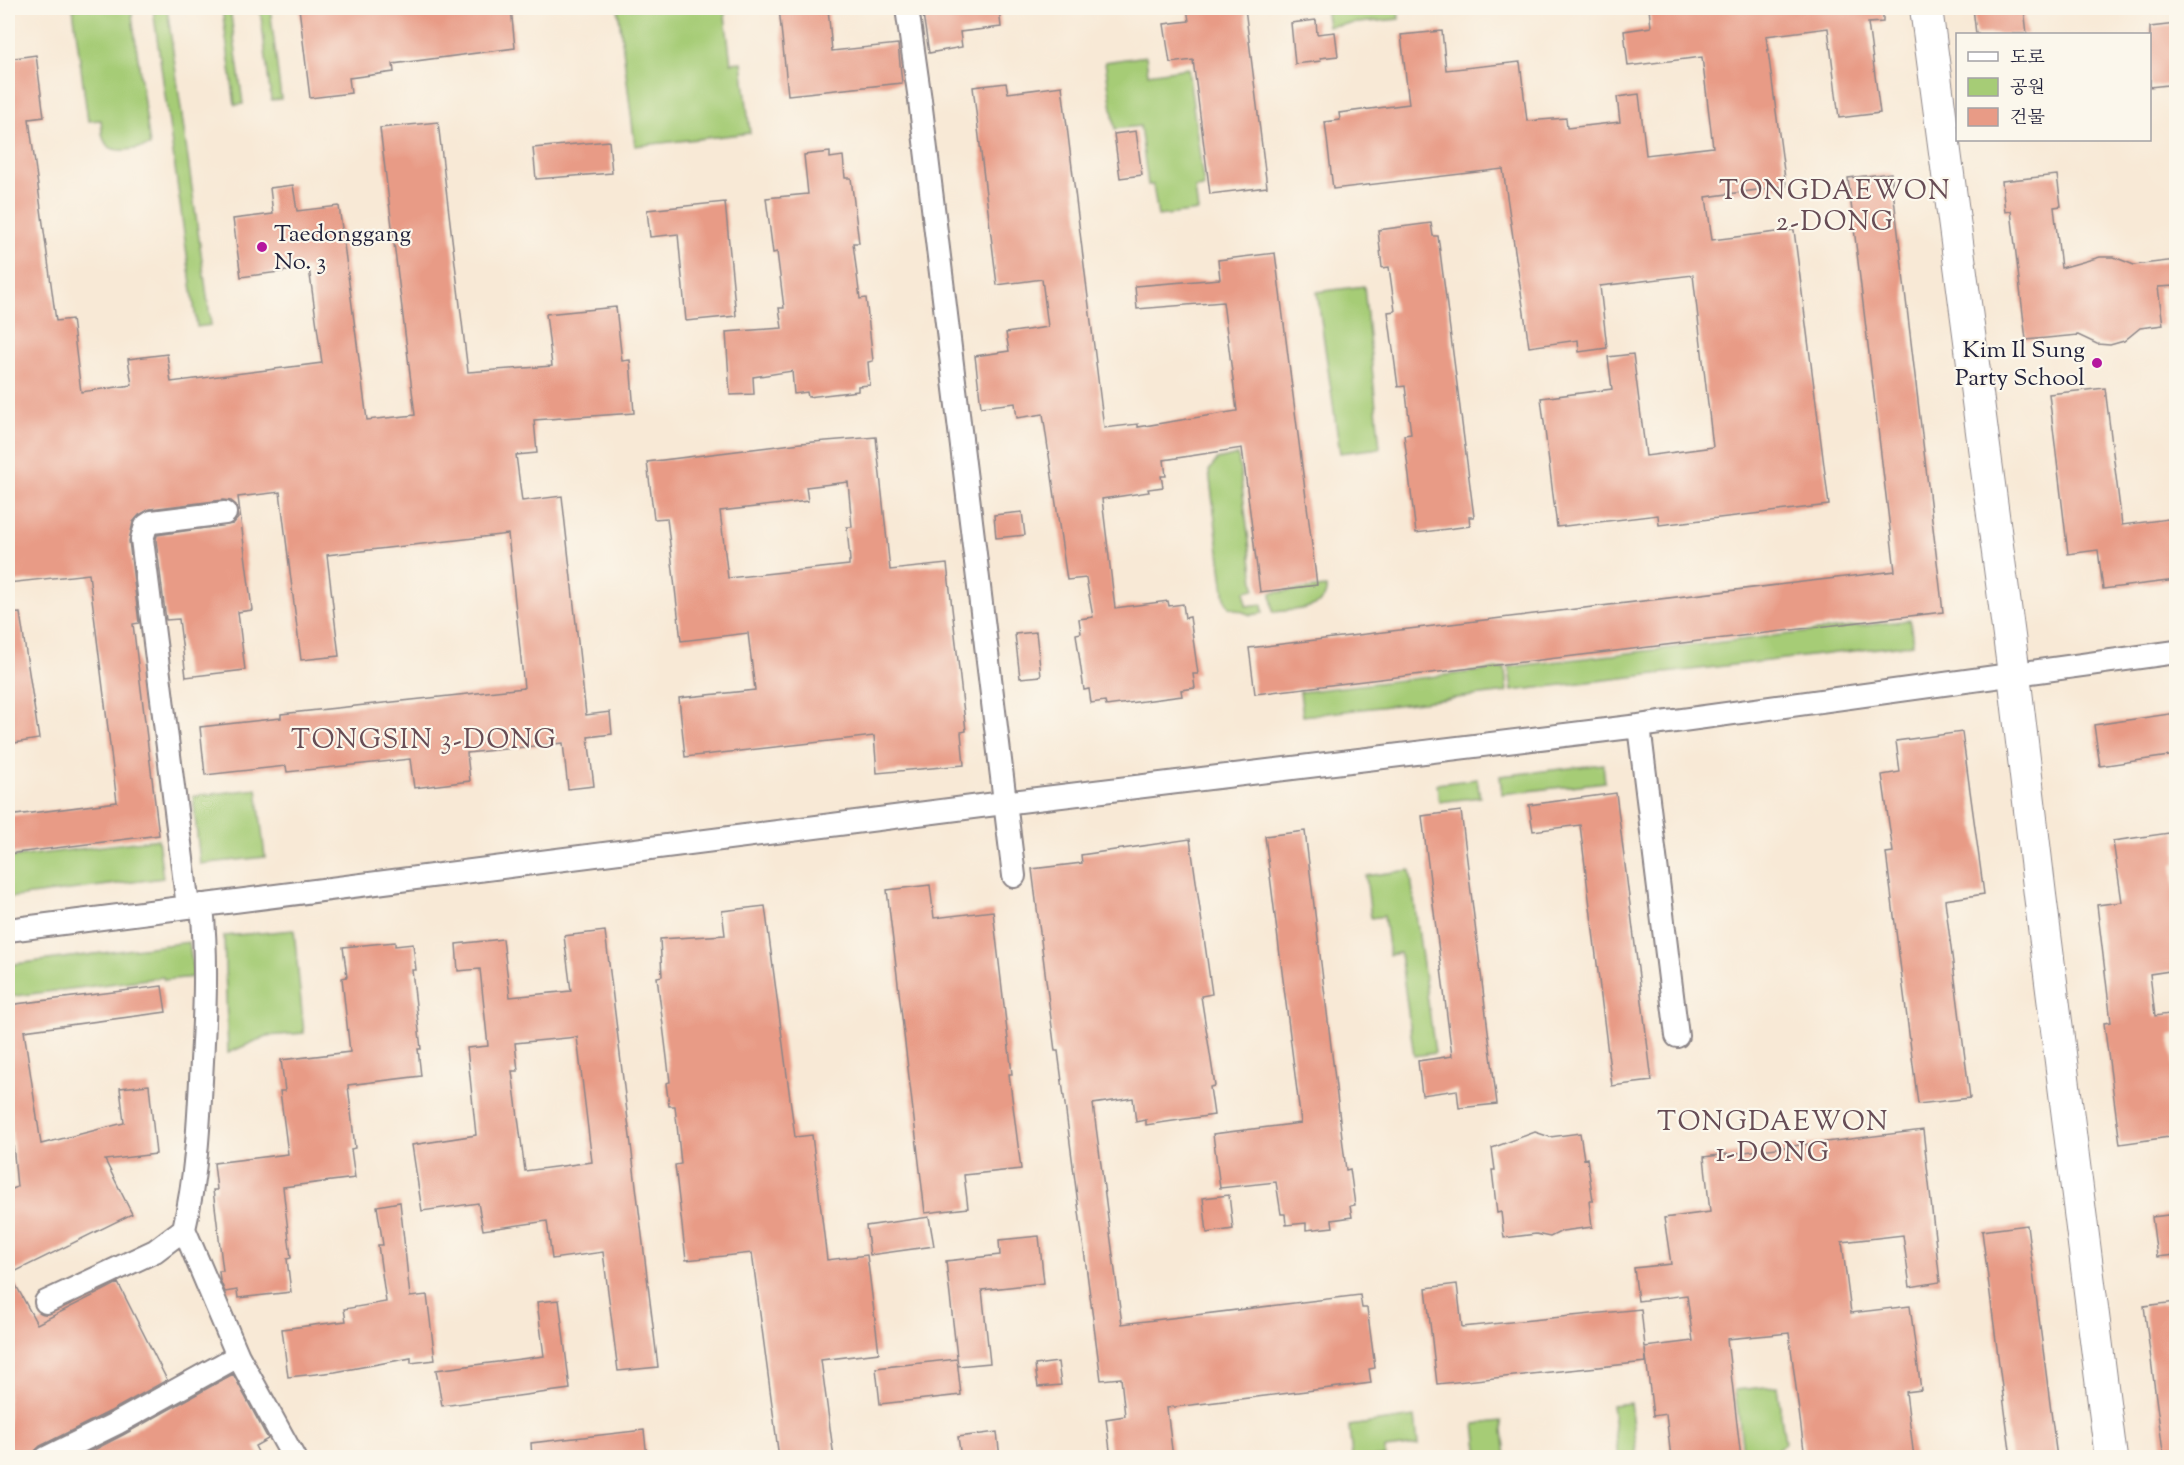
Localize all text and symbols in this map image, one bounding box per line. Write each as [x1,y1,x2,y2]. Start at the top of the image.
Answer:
legend [1956,33,2151,141]
text: 도로 [2010,46,2045,72]
text: 공원 [2010,76,2045,102]
text: 건물 [2010,106,2045,132]
district label: TONGDAEWON 2-DONG [1719,173,1951,243]
place label: Taedonggang No. 3 [274,218,411,280]
marker: Taedonggang No. 3 [255,240,269,254]
place label: Kim Il Sung Party School [1955,334,2085,396]
marker: Kim Il Sung Party School [2090,356,2104,370]
district label: TONGSIN 3-DONG [291,722,557,761]
district label: TONGDAEWON 1-DONG [1657,1104,1889,1174]

